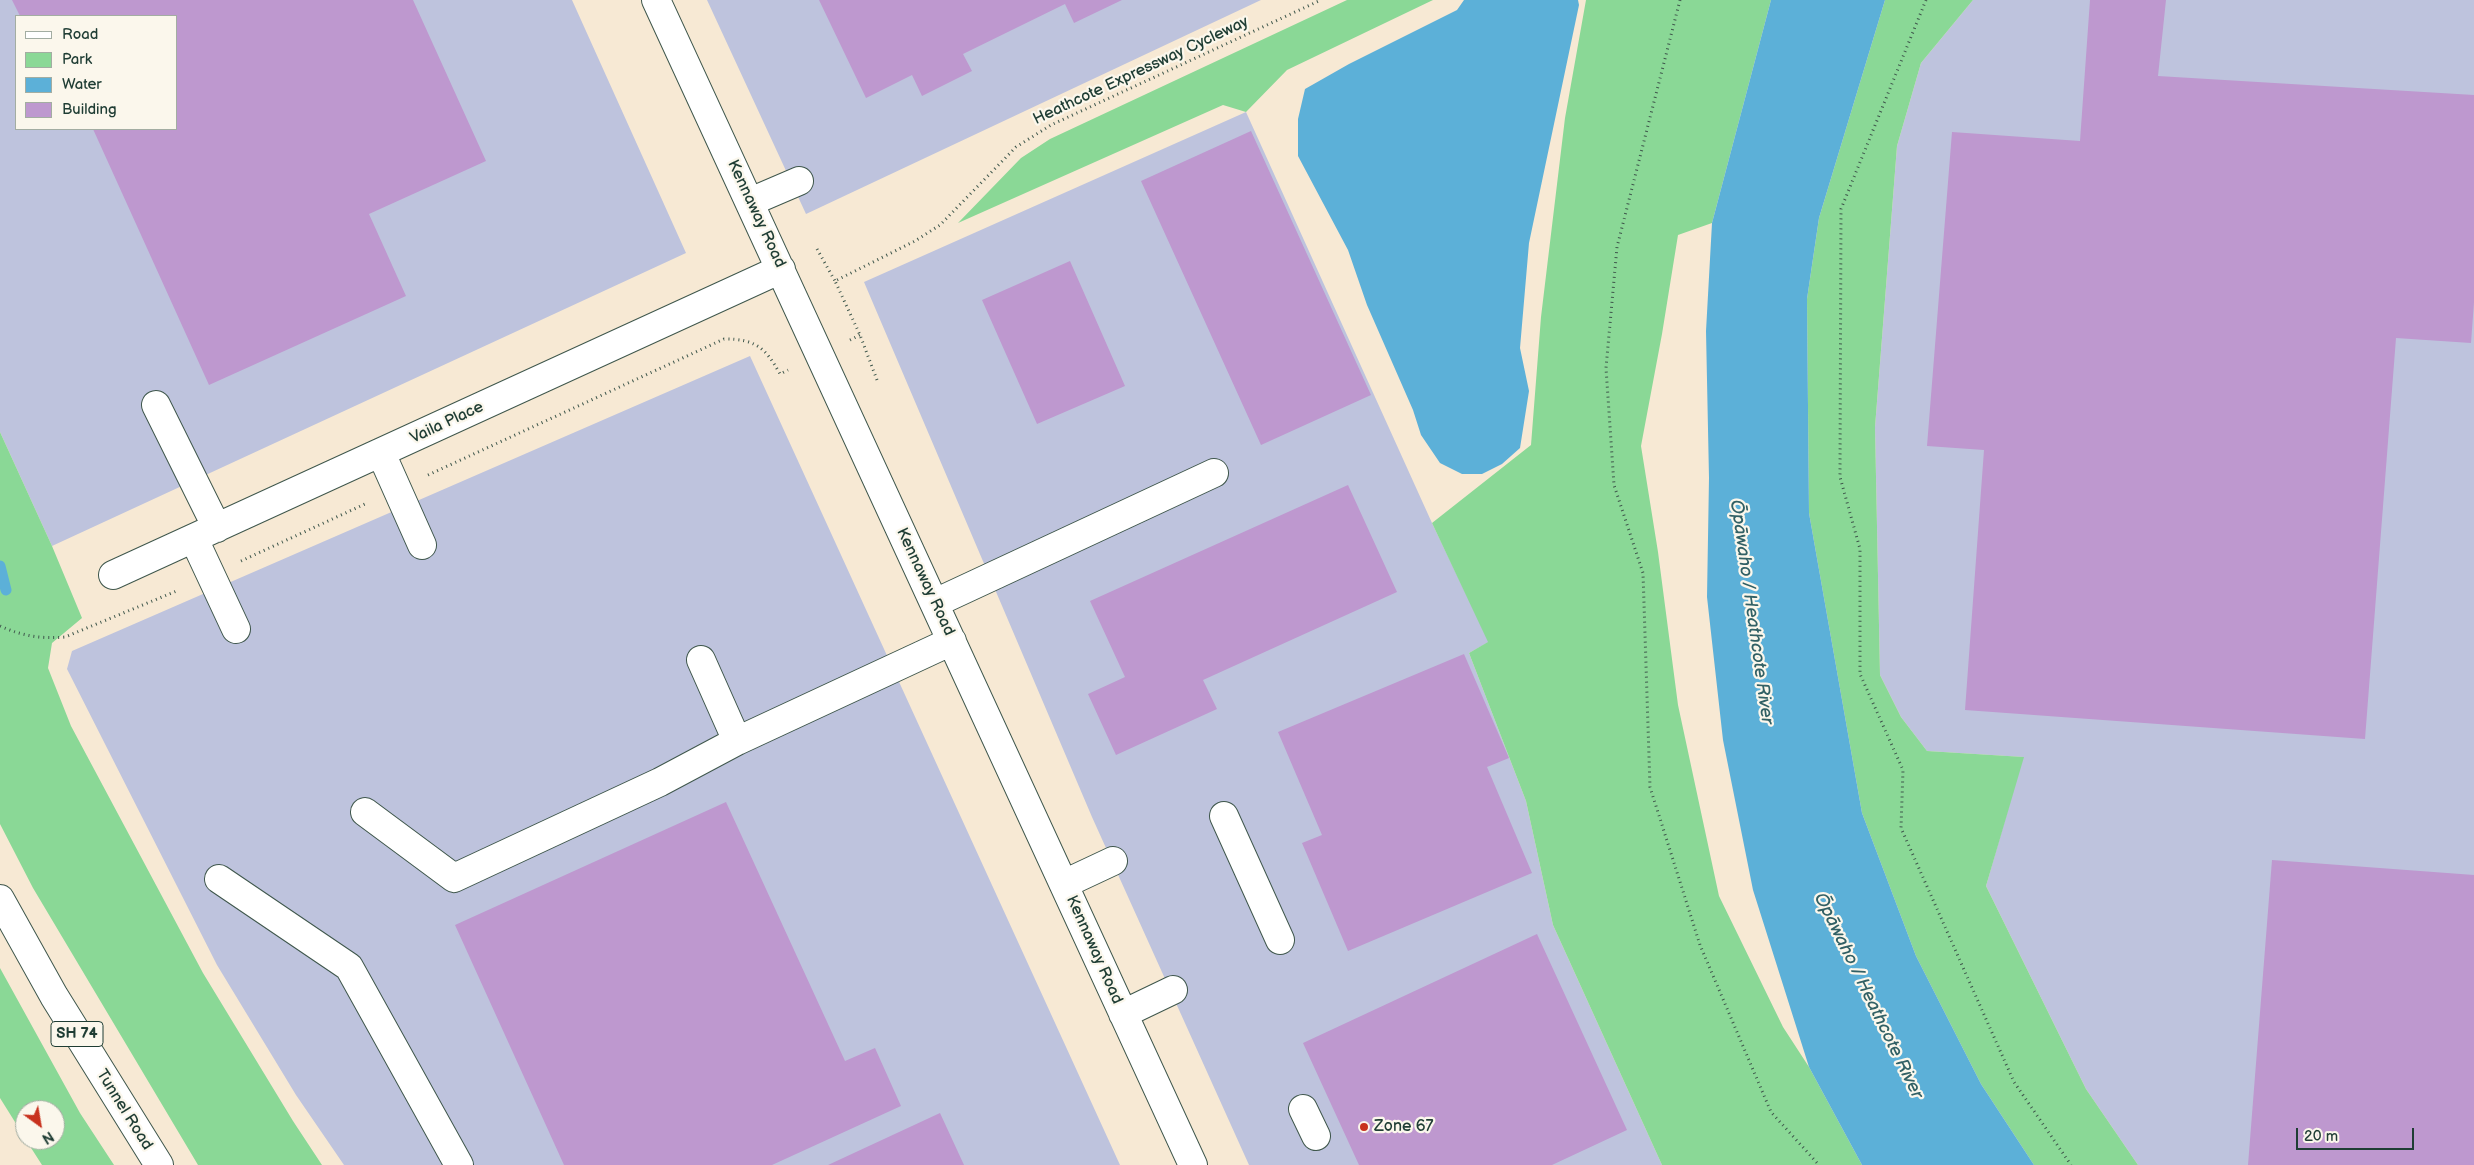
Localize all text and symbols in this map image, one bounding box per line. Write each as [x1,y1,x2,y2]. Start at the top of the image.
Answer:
street label: Heathcote Expressway Cycleway [1030,13,1252,129]
legend [15,15,178,130]
text: Road [62,25,98,44]
text: Park [62,50,92,69]
text: Water [62,75,102,94]
text: Building [62,100,117,119]
street label: Kennaway Road [723,157,789,271]
street label: Vaila Place [407,398,487,448]
water label: Ōpāwaho / Heathcote River [1725,498,1777,726]
street label: Kennaway Road [892,525,958,639]
water label: Ōpāwaho / Heathcote River [1809,889,1927,1103]
street label: Kennaway Road [1062,893,1126,1007]
road number: SH 74 [51,1022,103,1046]
street label: Tunnel Road [92,1066,156,1154]
north arrow [15,1100,65,1150]
place label: Zone 67 [1374,1117,1433,1137]
scale bar [2299,1118,2416,1150]
marker: Zone 67 [1358,1121,1370,1133]
text: N [39,1127,57,1147]
text: 20 m [2304,1127,2338,1146]

